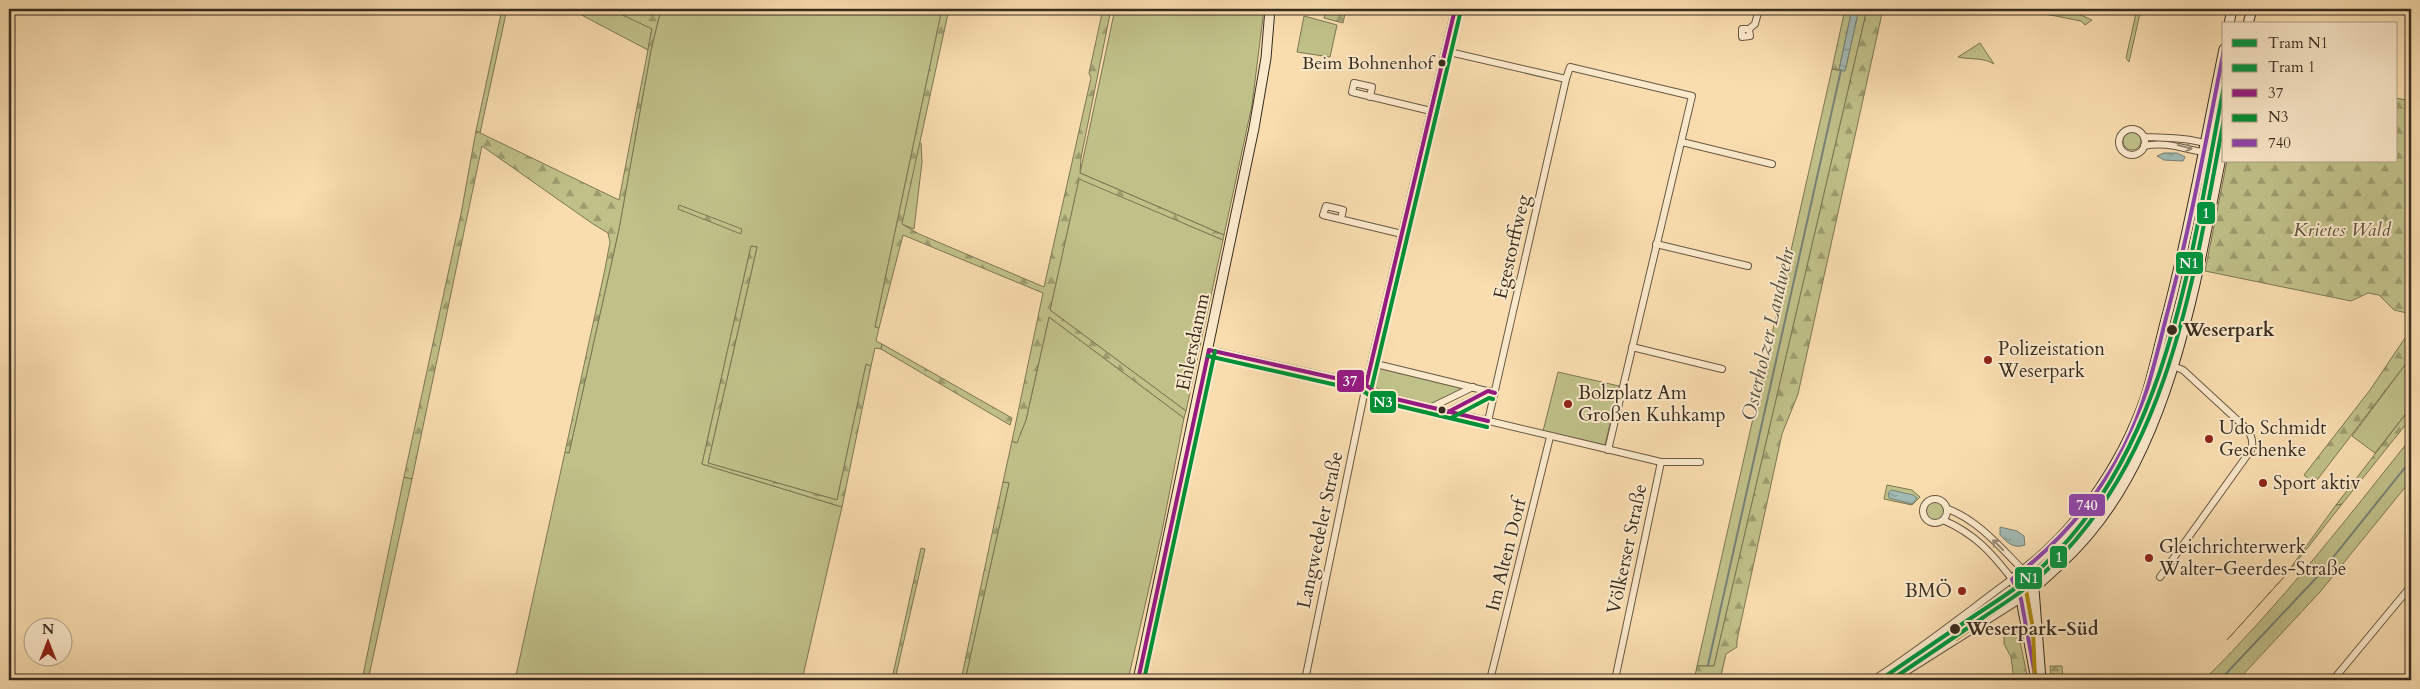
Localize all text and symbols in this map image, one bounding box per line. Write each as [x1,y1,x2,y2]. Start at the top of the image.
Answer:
legend [2222,22,2398,162]
text: Tram N1 [2268,33,2328,53]
place label: Beim Bohnenhof [1302,51,1437,76]
text: Tram 1 [2268,57,2315,77]
marker: Beim Bohnenhof [1437,58,1447,68]
text: 37 [2268,83,2284,103]
text: N3 [2268,107,2288,127]
text: 740 [2268,133,2291,153]
one-way arrow [2177,143,2193,153]
street label: Egestorffweg [1487,192,1537,302]
line badge: 1 [2196,201,2216,225]
text: 1 [2202,204,2210,223]
park label: Krietes Wald [2293,217,2392,243]
water label: Osterholzer Landwehr [1735,244,1801,423]
line badge: N1 [2175,251,2204,275]
text: N1 [2179,254,2199,273]
street label: Ehlersdamm [1170,290,1216,393]
place label: Weserpark [2182,317,2275,343]
marker: Weserpark [2165,323,2179,337]
place label: Polizeistation Weserpark [1997,336,2105,384]
marker: Polizeistation Weserpark [1982,354,1994,366]
line badge: 37 [1336,369,1365,393]
text: 37 [1343,372,1357,391]
place label: Bolzplatz Am Großen Kuhkamp [1578,380,1726,428]
line badge: N3 [1369,390,1397,414]
text: N3 [1373,393,1393,412]
marker: Bolzplatz Am Großen Kuhkamp [1562,398,1574,410]
unlabelled marker [1437,405,1447,415]
place label: Udo Schmidt Geschenke [2219,415,2326,463]
marker: Udo Schmidt Geschenke [2203,433,2215,445]
street label: Langwedeler Straße [1291,449,1349,611]
place label: Sport aktiv [2273,470,2361,496]
marker: Sport aktiv [2257,477,2269,489]
street label: Völkerser Straße [1601,482,1653,616]
street label: Im Alten Dorf [1479,493,1533,614]
line badge: 740 [2068,493,2106,517]
text: 740 [2076,496,2098,515]
place label: Gleichrichterwerk Walter-Geerdes-Straße [2158,534,2346,582]
one-way arrow [1992,539,2004,551]
line badge: 1 [2049,545,2068,569]
text: 1 [2055,548,2063,567]
marker: Gleichrichterwerk Walter-Geerdes-Straße [2143,552,2155,564]
line badge: N1 [2014,566,2043,590]
text: N1 [2019,569,2039,588]
place label: BMÖ [1905,578,1952,604]
marker: BMÖ [1956,585,1968,597]
north arrow [22,616,72,666]
place label: Weserpark-Süd [1965,616,2099,642]
text: N [42,620,54,639]
marker: Weserpark-Süd [1948,622,1962,636]

